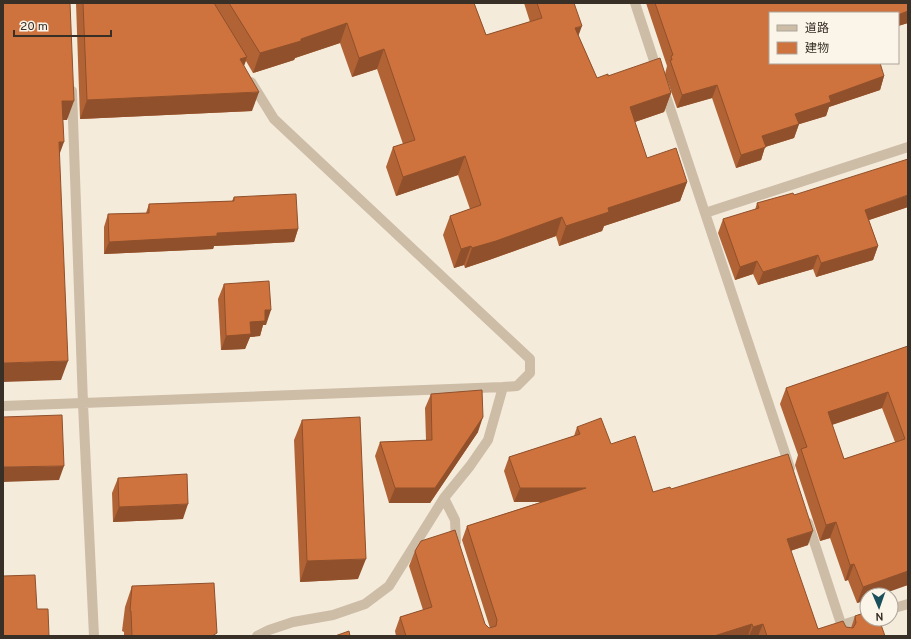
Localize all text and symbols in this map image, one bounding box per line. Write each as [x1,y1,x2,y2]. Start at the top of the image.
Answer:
scale bar [14,12,111,38]
legend [769,12,899,64]
text: 20 m [20,19,48,35]
text: 道路 [805,21,829,37]
text: 建物 [805,41,829,57]
north arrow [859,587,899,627]
text: N [875,609,884,623]

